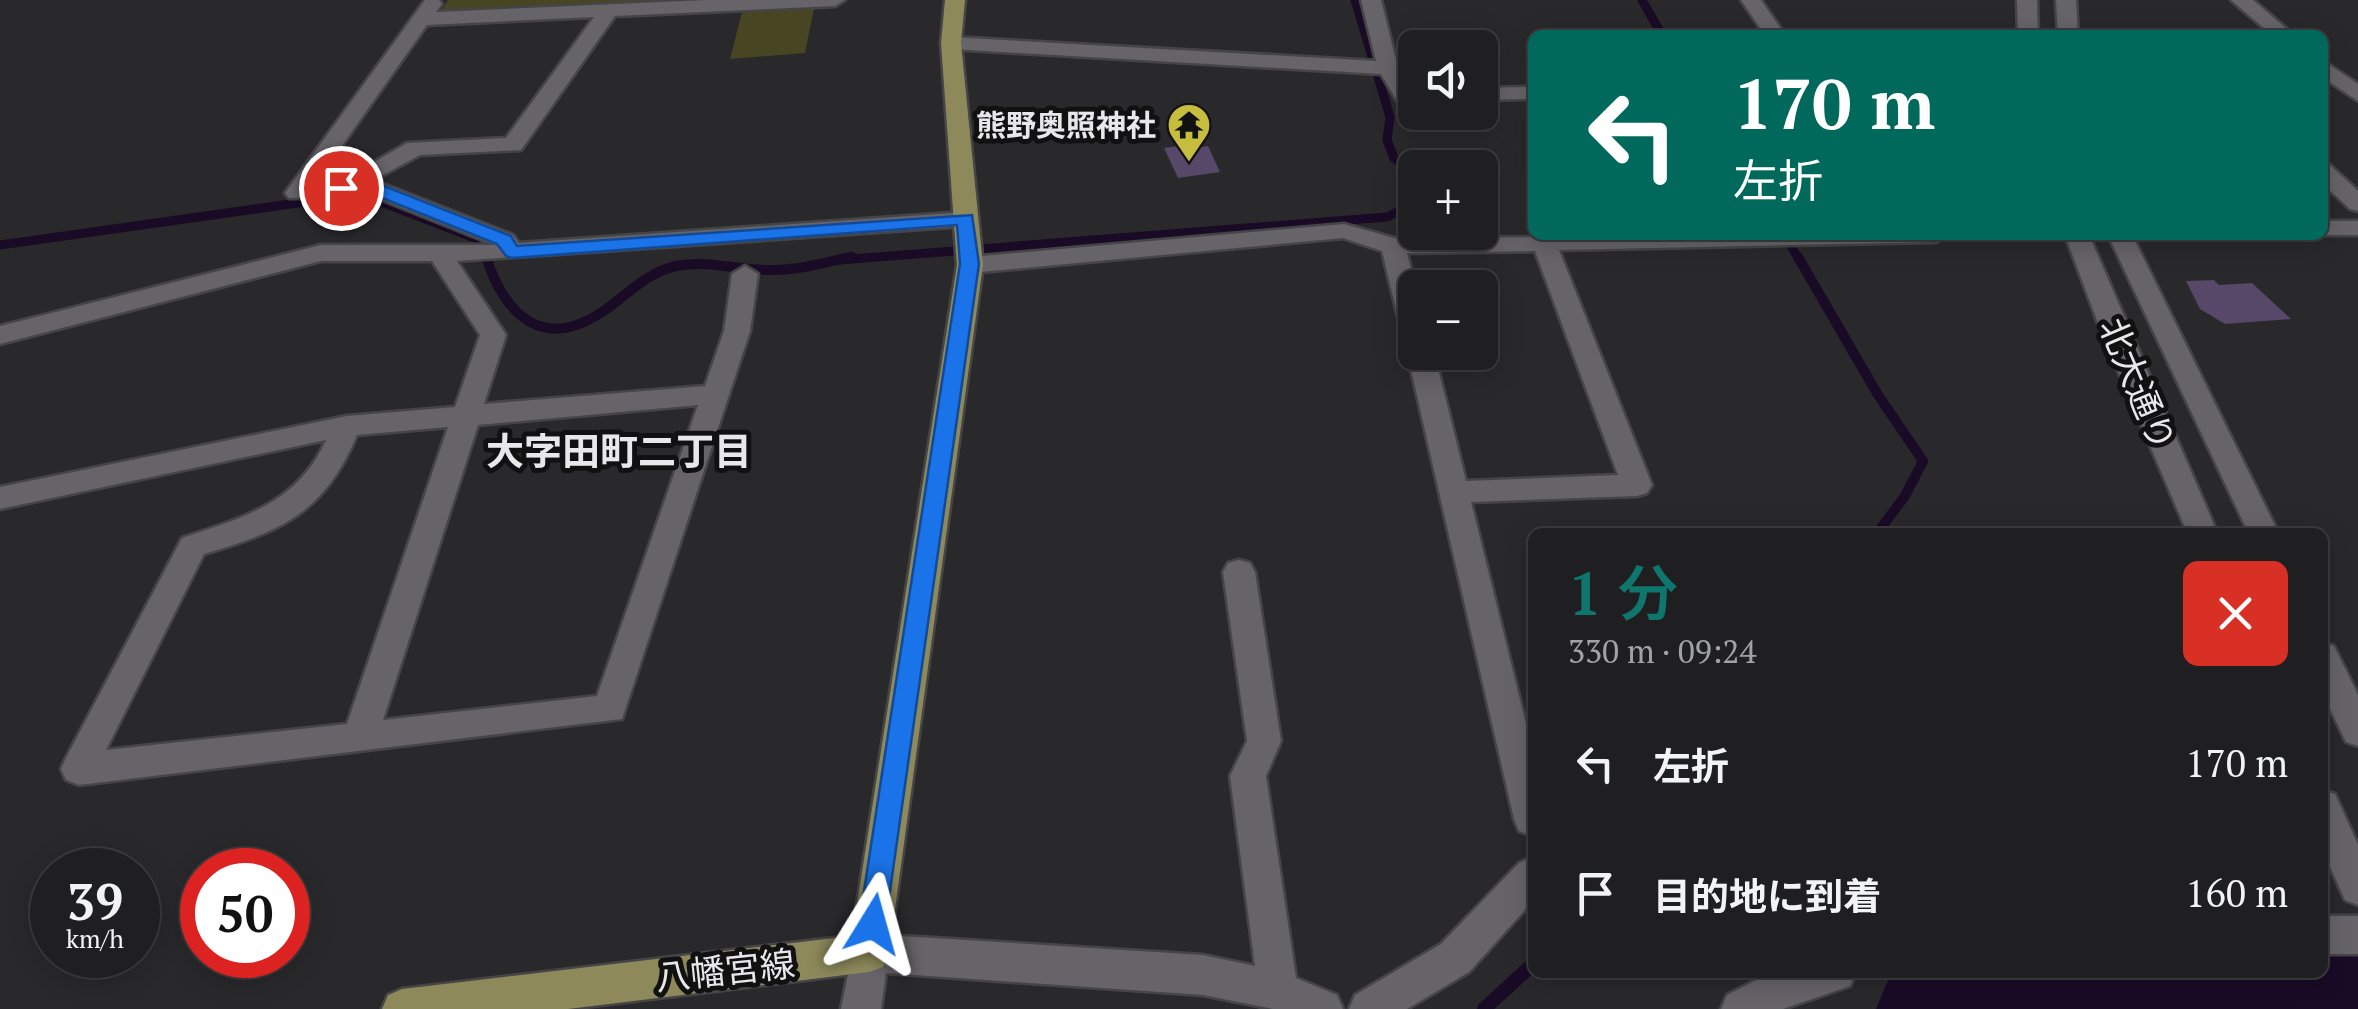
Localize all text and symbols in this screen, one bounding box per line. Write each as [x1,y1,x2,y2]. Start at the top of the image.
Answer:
map controls [1398,30,1498,370]
button: sound [1398,30,1498,130]
text: 170 m [1733,56,1935,149]
icon: left [1568,70,1698,200]
temple icon: 熊野奥照神社 [1166,102,1212,163]
place label: 熊野奥照神社 [976,105,1156,145]
pin [299,146,384,231]
button: + [1398,150,1498,250]
text: 左折 [1733,150,1823,210]
icon: arrive [314,161,369,216]
button: − [1398,270,1498,370]
street label: 北大通り [2089,311,2187,457]
district label: 大字田町二丁目 [486,426,752,476]
text: 1 分 [1568,553,1678,632]
button: close [2183,561,2288,666]
text: 330 m · 09:24 [1568,630,1756,672]
icon: left [1568,736,1623,791]
text: 170 m [2185,738,2288,788]
text: 左折 [1653,741,1729,791]
speed limit sign: 50 [180,848,310,978]
icon: arrive [1568,866,1623,921]
text: 39 [67,868,123,934]
text: 160 m [2185,868,2288,918]
text: 目的地に到着 [1653,871,1881,921]
position arrow [821,872,925,976]
text: km/h [66,922,124,955]
street label: 八幡宮線 [653,940,797,1000]

